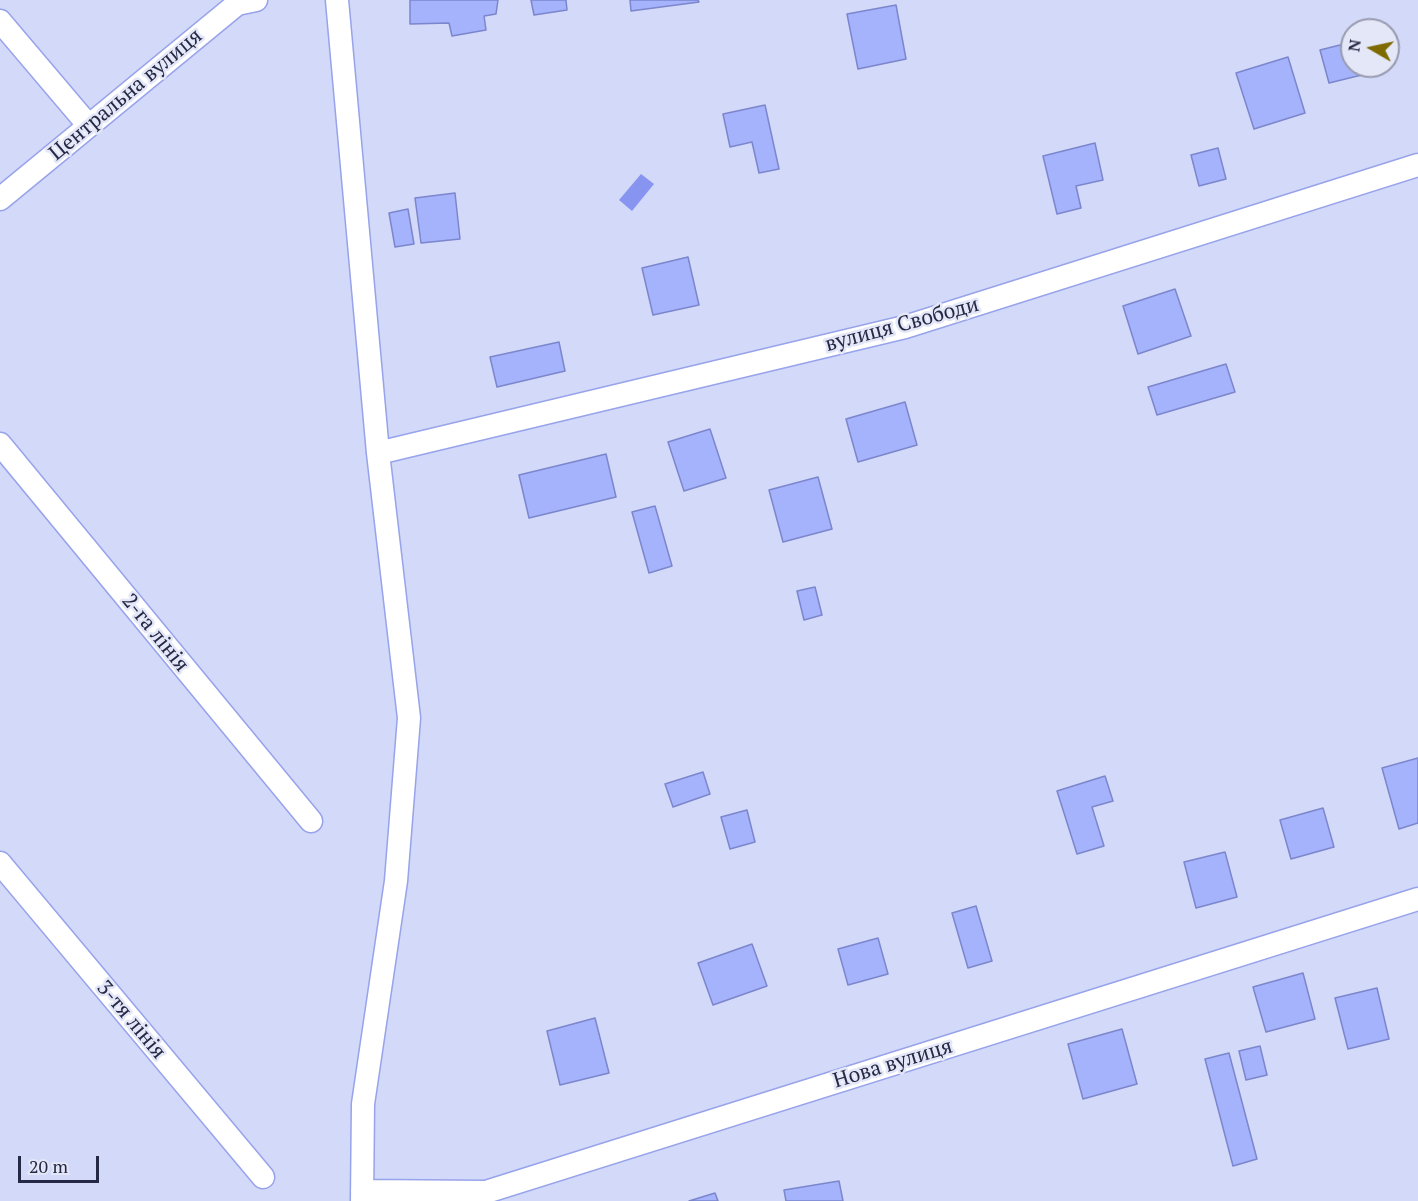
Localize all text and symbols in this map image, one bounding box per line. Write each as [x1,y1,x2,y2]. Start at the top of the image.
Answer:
north arrow [1340,18,1400,78]
street label: Центральна вулиця [44,24,208,166]
text: N [1342,38,1366,53]
street label: вулиця Свободи [822,292,982,358]
street label: 2-га лінія [116,589,194,677]
street label: 3-тя лінія [91,976,171,1064]
street label: Нова вулиця [830,1034,956,1094]
scale bar [21,1144,102,1182]
text: 20 m [29,1154,68,1178]

